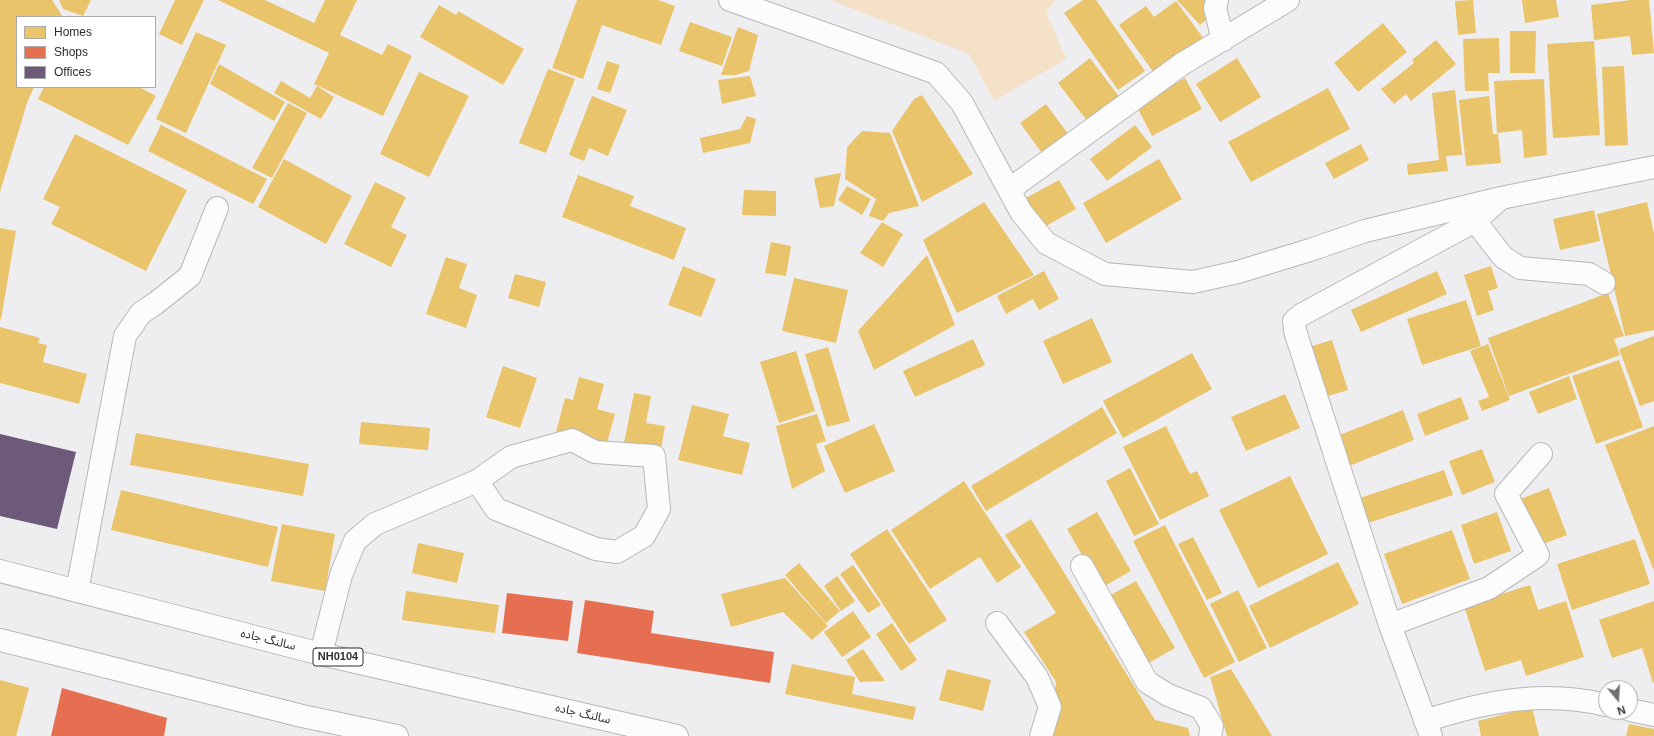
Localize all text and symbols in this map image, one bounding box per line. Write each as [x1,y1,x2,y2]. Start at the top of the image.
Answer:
legend [16,16,156,88]
text: Homes [54,25,92,39]
text: Shops [54,45,88,59]
text: Offices [54,65,91,79]
street label: سالنگ جاده [239,626,297,654]
road number: NH0104 [313,648,363,666]
north arrow [1598,680,1638,720]
street label: سالنگ جاده [554,701,612,727]
text: N [1616,704,1627,717]

